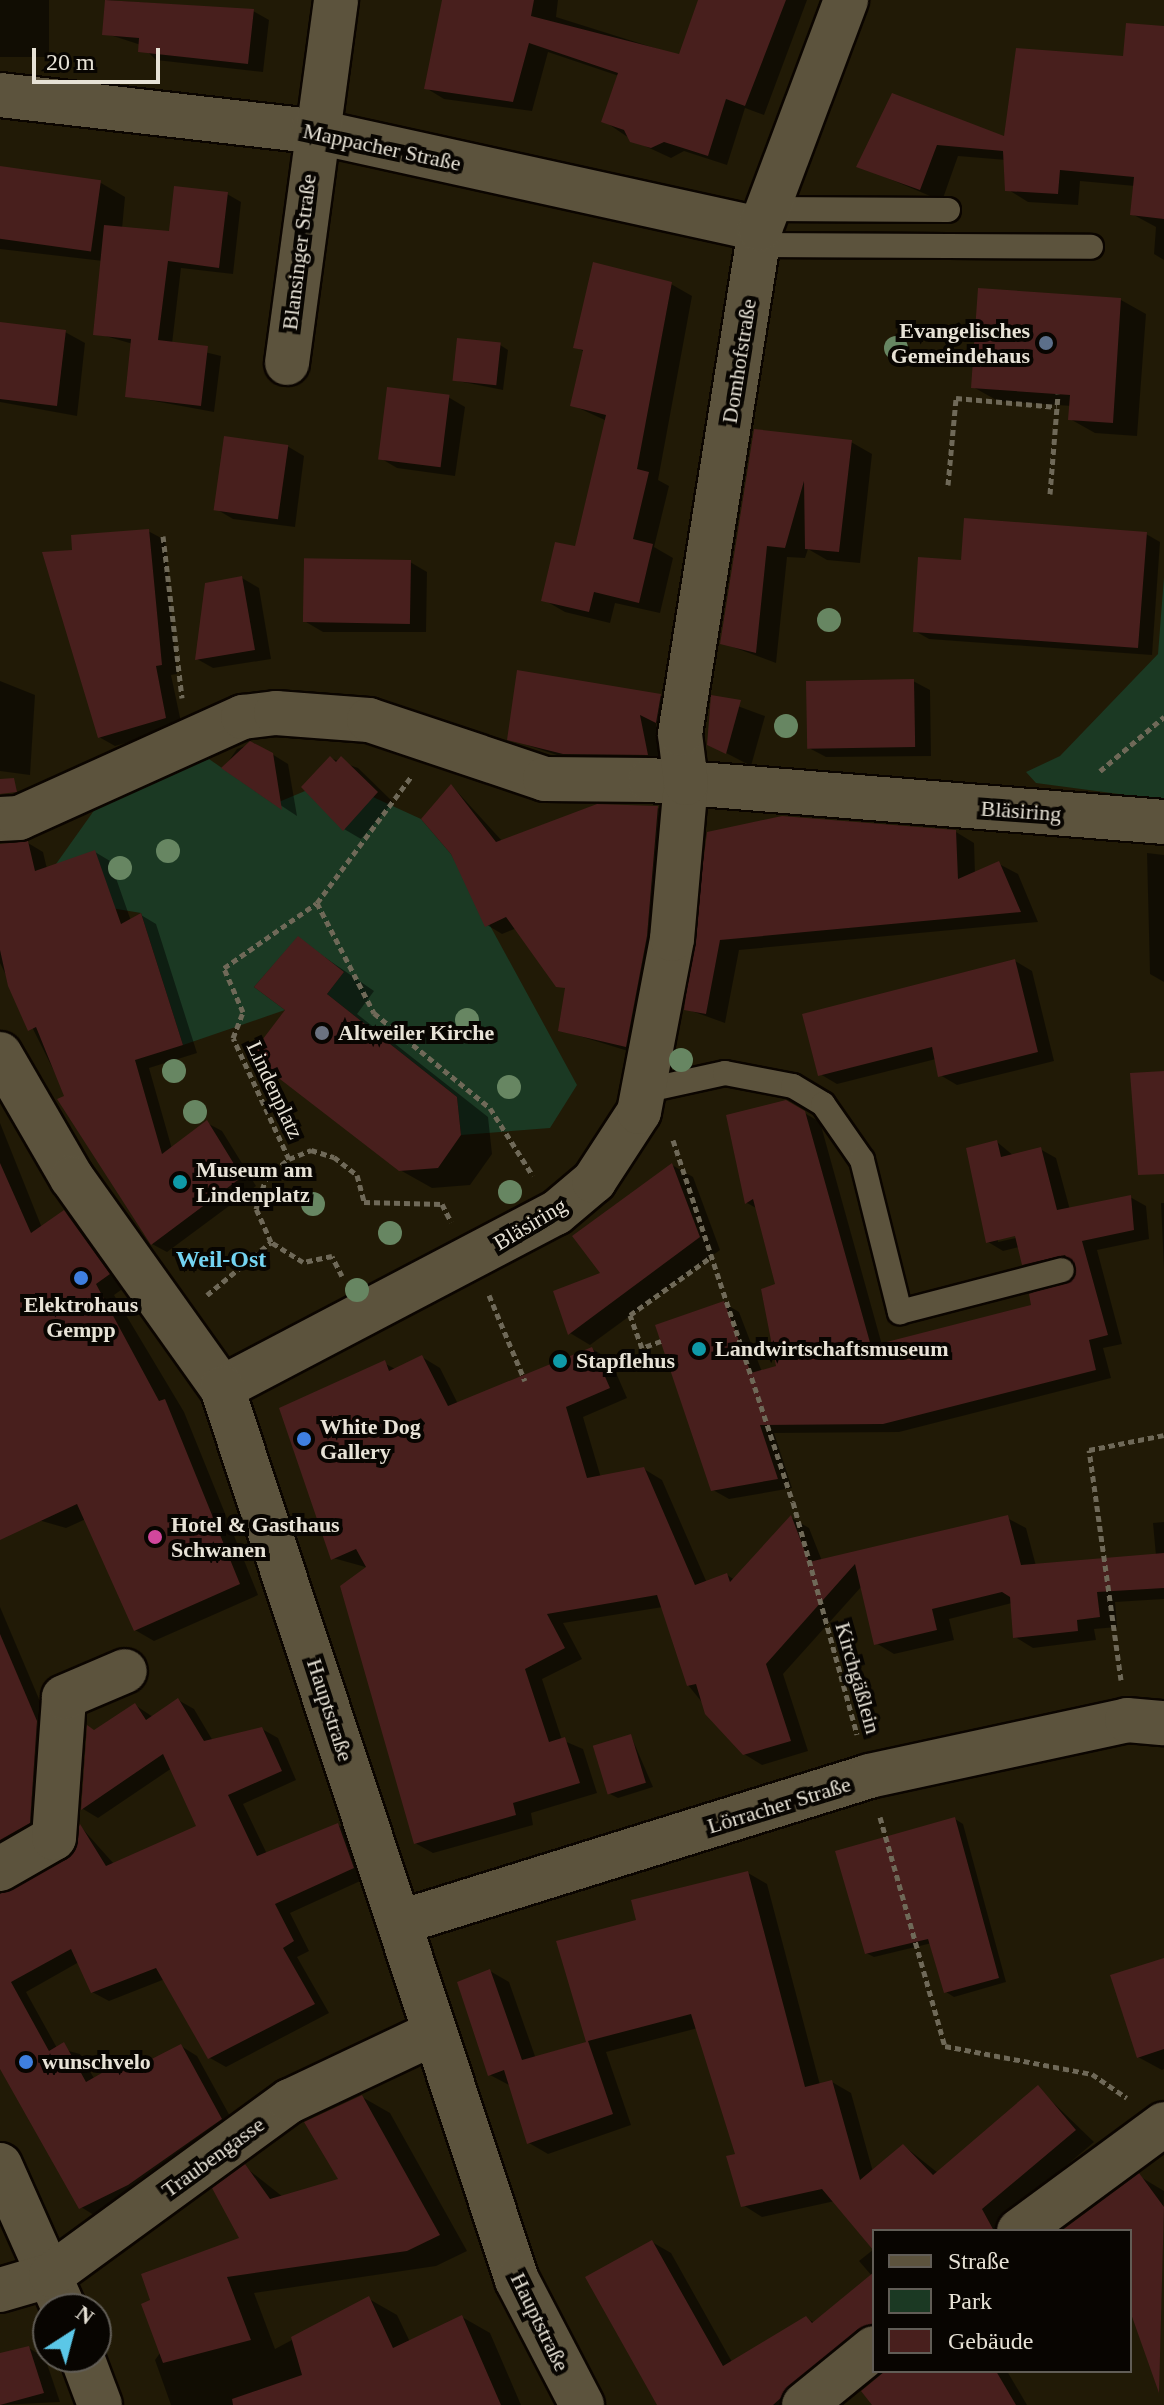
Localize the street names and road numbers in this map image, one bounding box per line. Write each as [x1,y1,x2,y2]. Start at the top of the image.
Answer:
street label: Mappacher Straße [301,117,463,177]
street label: Blansinger Straße [276,172,322,332]
street label: Domhofstraße [716,297,762,425]
street label: Bläsiring [980,795,1062,827]
street label: Lindenplatz [241,1037,309,1143]
street label: Bläsiring [489,1192,571,1256]
street label: Kirchgäßlein [829,1619,887,1737]
street label: Hauptstraße [301,1655,359,1765]
street label: Lörracher Straße [704,1771,854,1839]
street label: Traubengasse [157,2111,269,2203]
street label: Hauptstraße [505,2268,575,2376]

